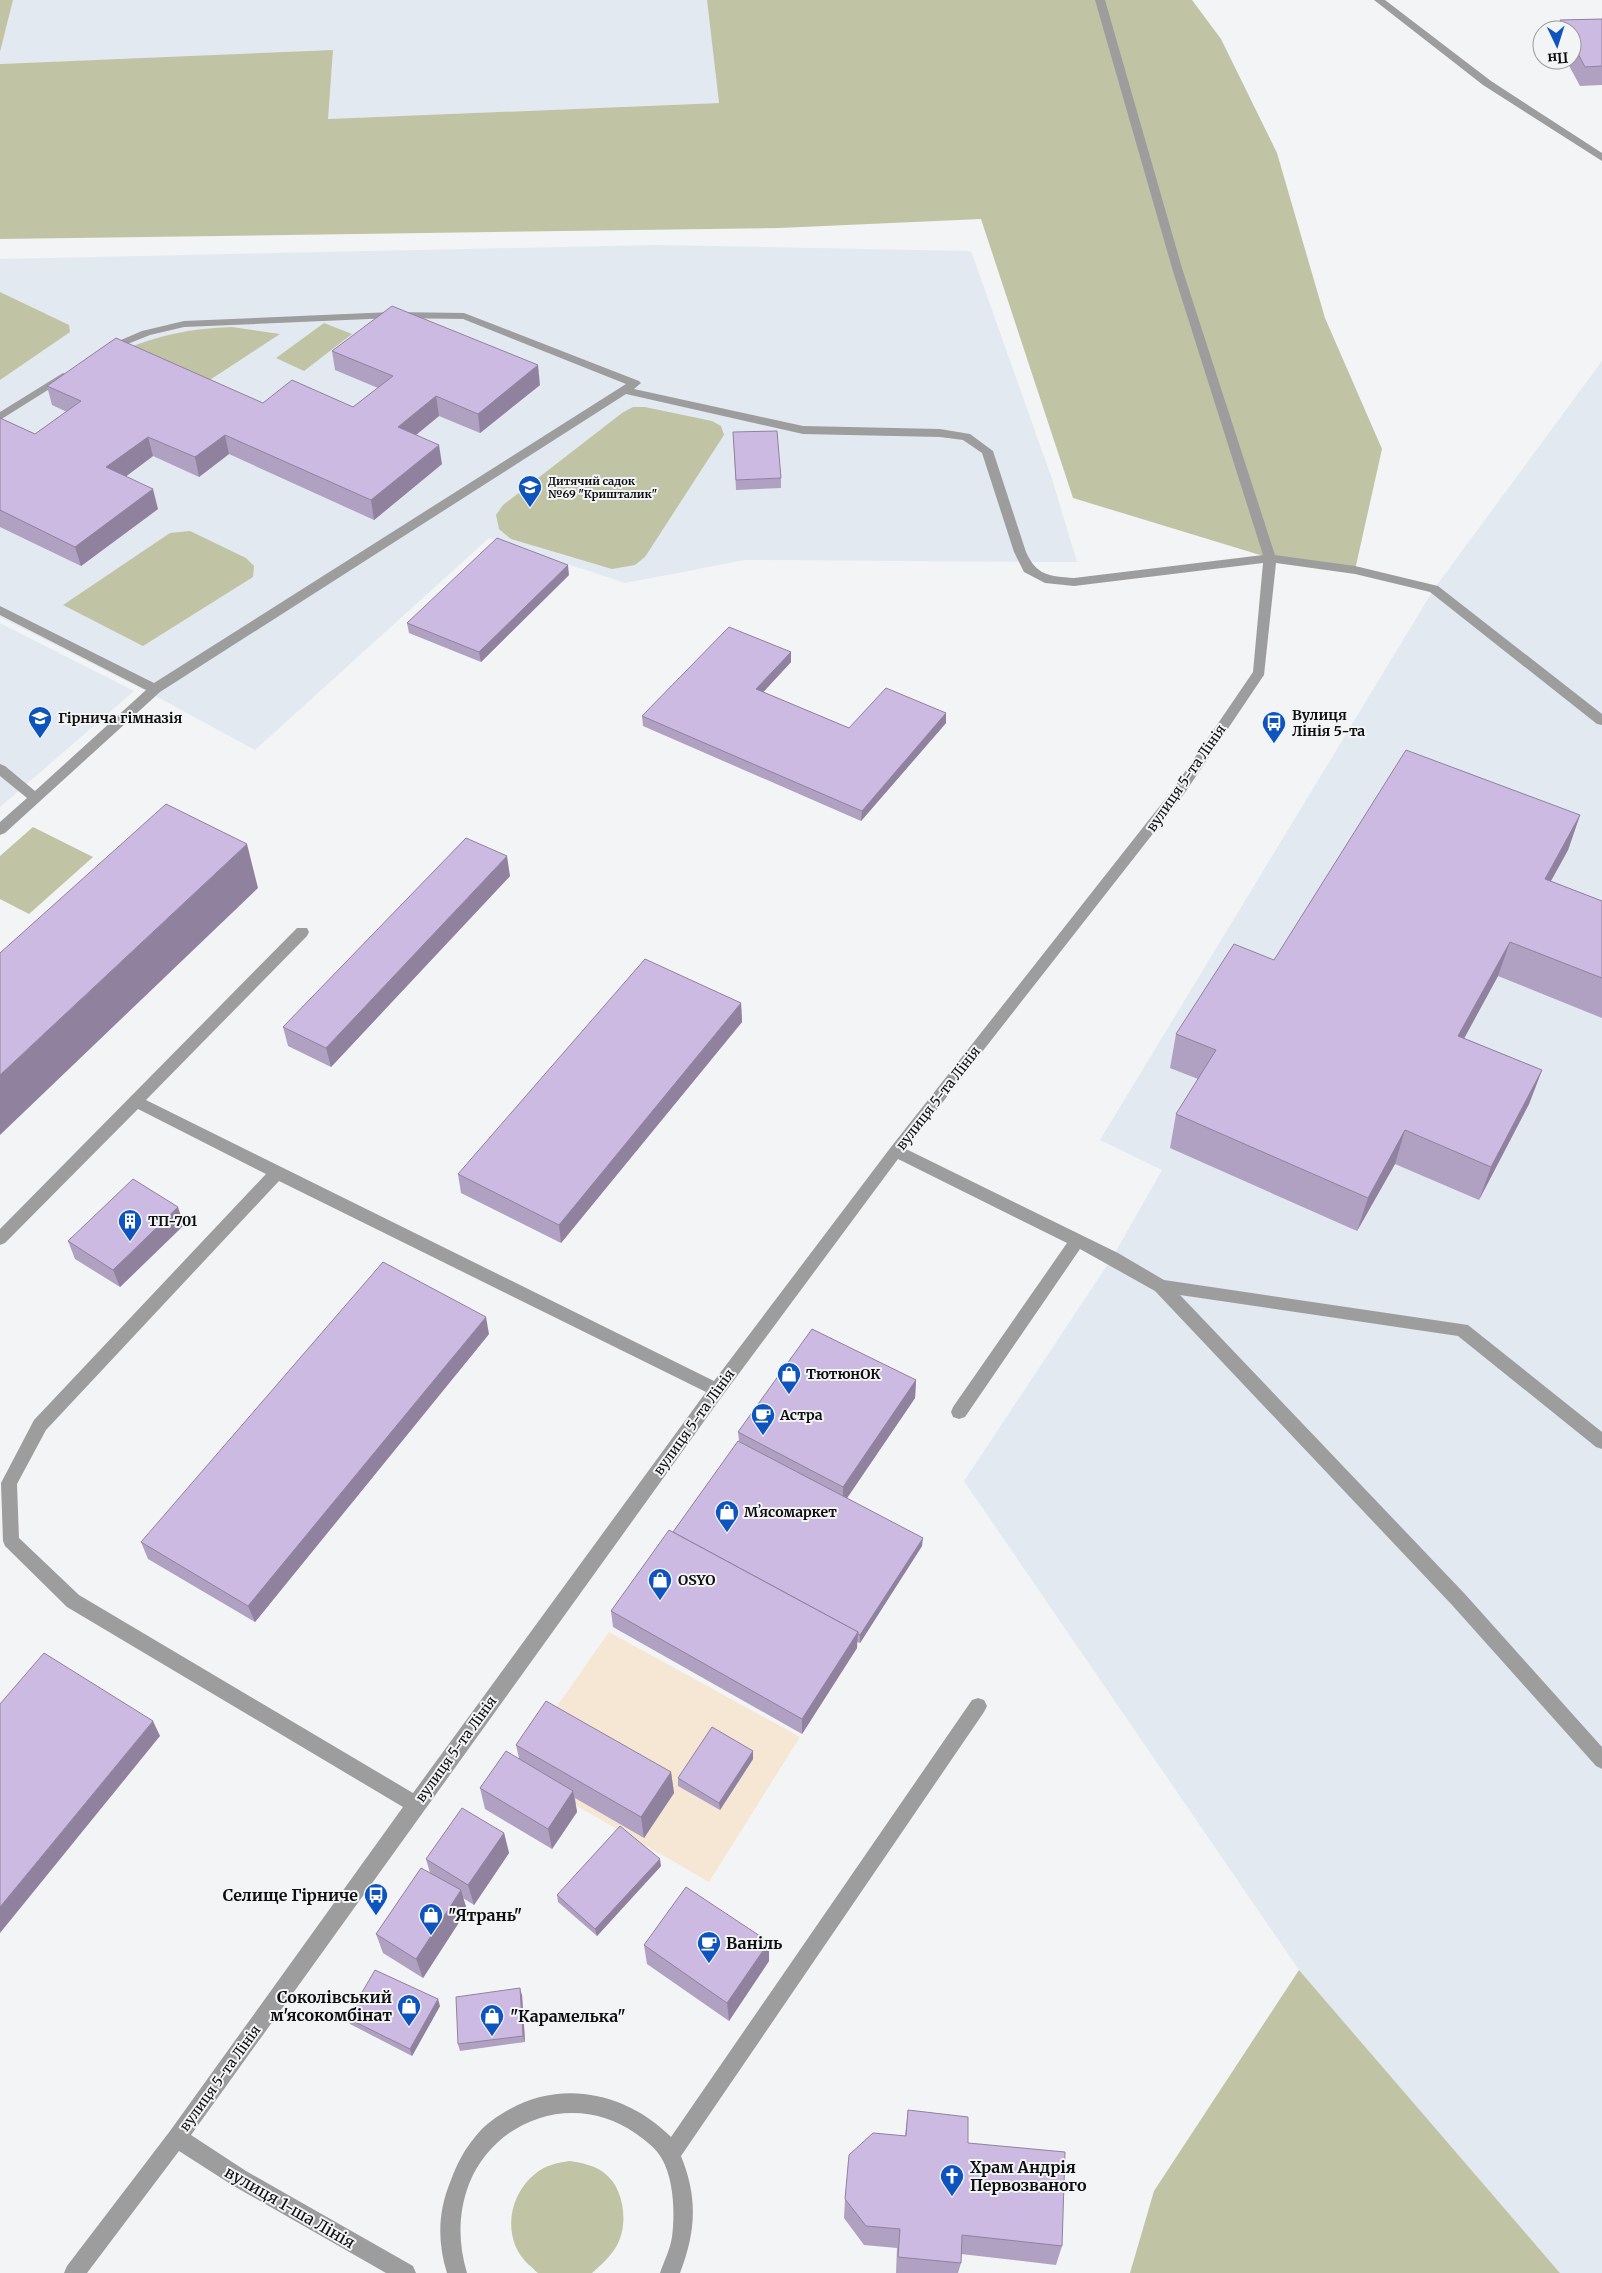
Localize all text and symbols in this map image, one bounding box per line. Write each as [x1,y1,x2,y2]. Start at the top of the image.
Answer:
north arrow [1532,20,1582,70]
text: Пн [1547,48,1569,68]
school or university icon: Дитячий садок №69 "Кришталик" [517,474,543,508]
place label: Дитячий садок №69 "Кришталик" [548,474,658,501]
school or university icon: Гірнича гімназія [27,705,53,739]
place label: Вулиця Лінія 5-та [1292,706,1365,740]
place label: Гірнича гімназія [58,709,183,727]
bus stop icon: Вулиця Лінія 5-та [1261,710,1287,744]
street label: вулиця 5-та Лінія [1142,721,1230,835]
street label: вулиця 5-та Лінія [892,1043,984,1153]
building icon: ТП-701 [117,1208,143,1242]
place label: ТП-701 [148,1212,198,1230]
shop icon: ТютюнОК [776,1361,802,1395]
place label: ТютюнОК [806,1365,881,1383]
street label: вулиця 5-та Лінія [650,1366,738,1478]
cafe icon: Астра [750,1402,776,1436]
place label: Астра [779,1406,823,1424]
shop icon: Мʼясомаркет [714,1499,740,1533]
place label: Мʼясомаркет [744,1503,837,1521]
shop icon: OSYO [647,1567,673,1601]
place label: OSYO [678,1571,715,1589]
street label: вулиця 5-та Лінія [412,1693,500,1805]
bus stop icon: Селище Гірниче [363,1882,389,1916]
place label: Селище Гірниче [223,1885,358,1905]
shop icon: "Ятрань" [418,1902,444,1936]
place label: "Ятрань" [448,1905,522,1925]
cafe icon: Ваніль [696,1930,722,1964]
place label: Ваніль [726,1933,782,1953]
place label: Соколівський м'ясокомбінат [270,1987,392,2025]
shop icon: Соколівський м'ясокомбінат [396,1993,422,2027]
shop icon: "Карамелька" [479,2003,505,2037]
place label: "Карамелька" [510,2006,626,2026]
street label: вулиця 5-та Лінія [176,2022,264,2134]
place label: Храм Андрія Первозваного [970,2157,1087,2195]
street label: вулиця 1-ша Лінія [221,2162,359,2252]
church icon: Храм Андрія Первозваного [939,2163,965,2197]

